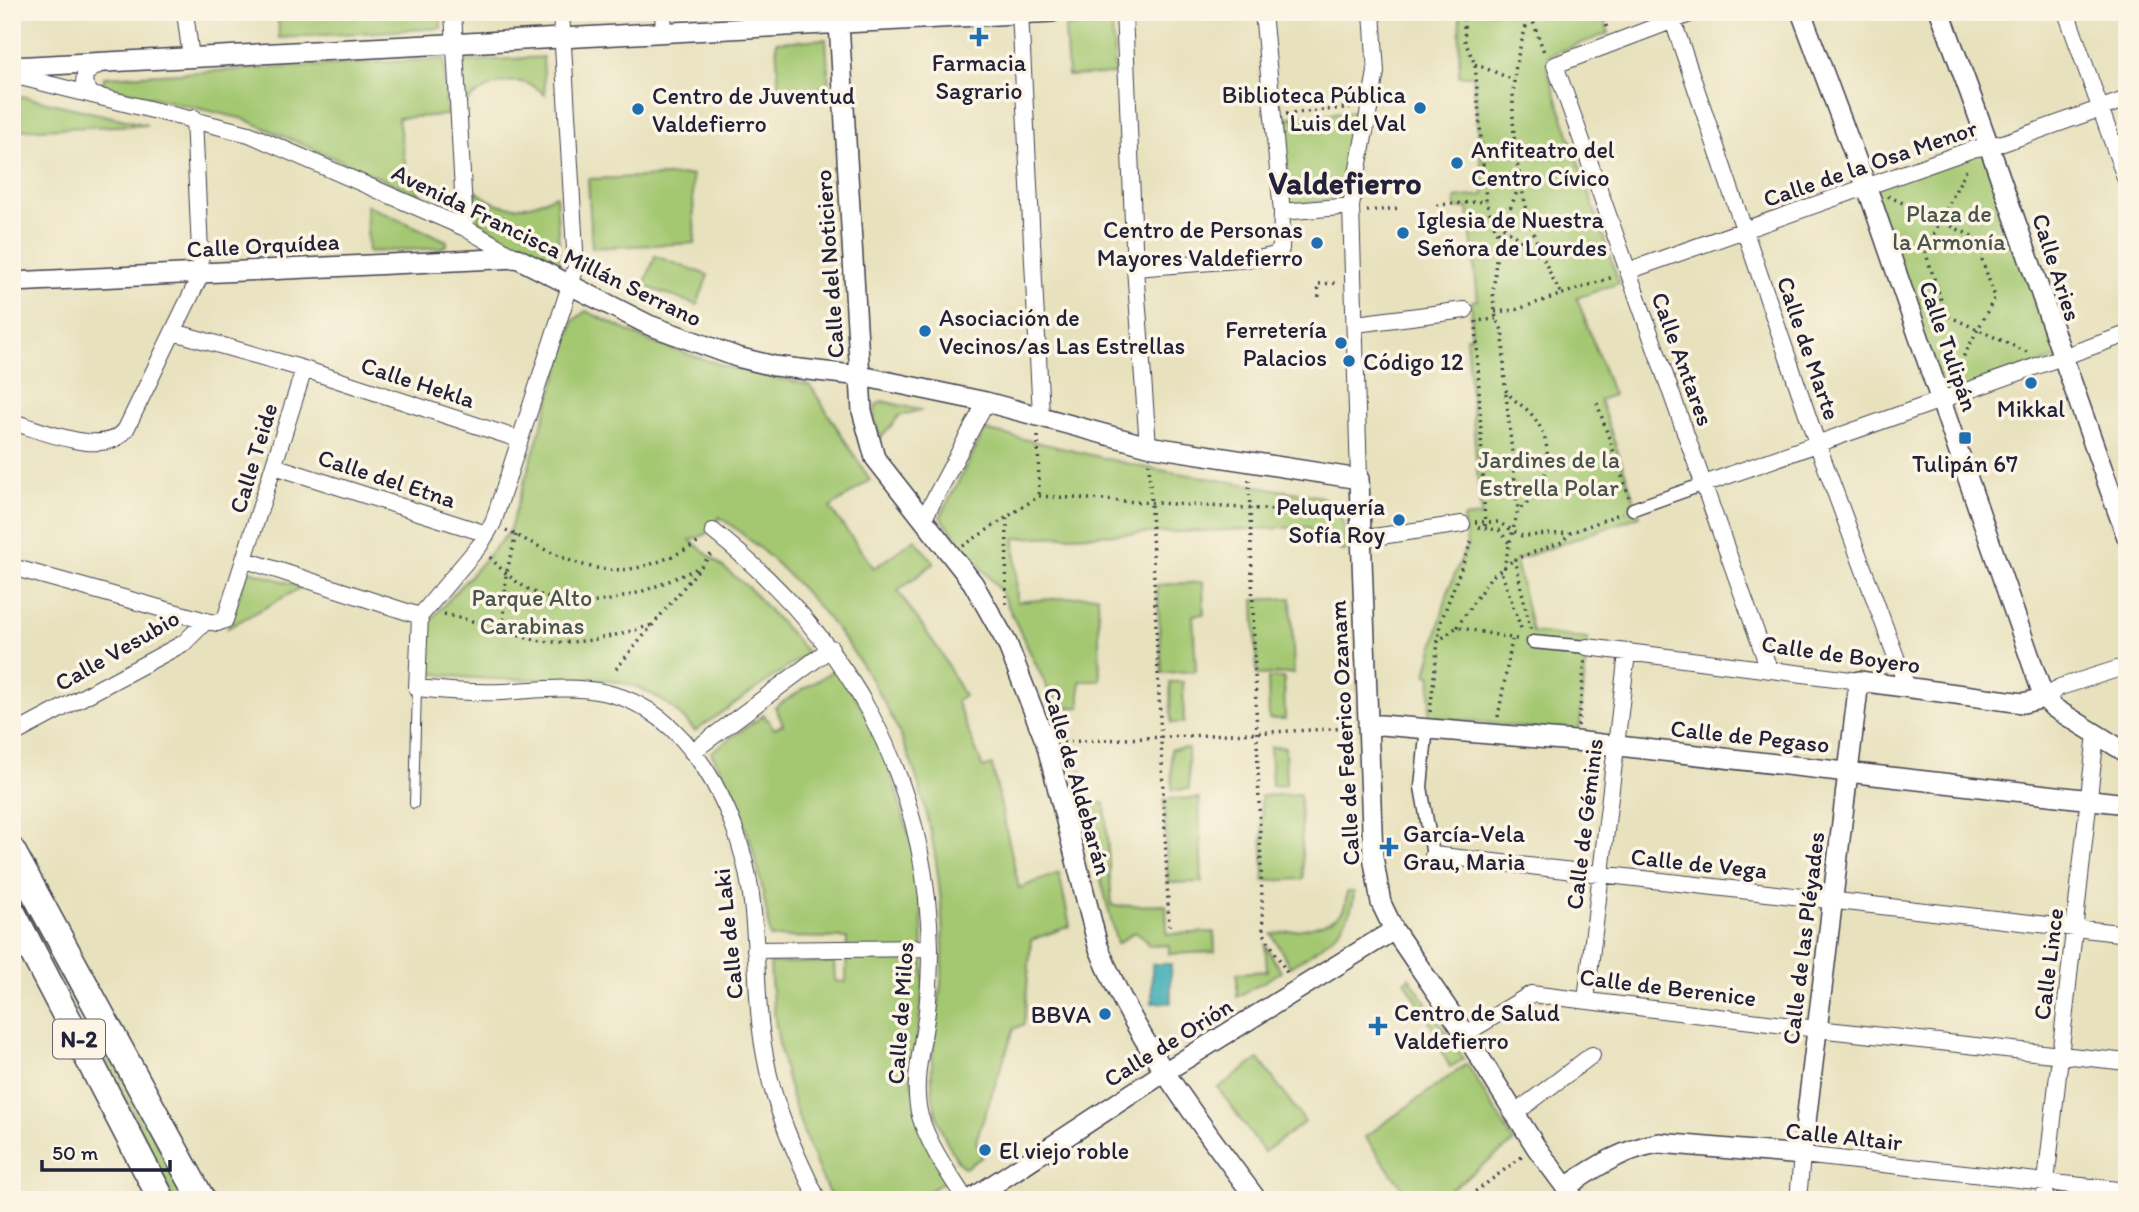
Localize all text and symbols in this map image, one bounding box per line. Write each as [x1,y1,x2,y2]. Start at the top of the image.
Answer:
marker: Farmacia Sagrario [971,29,987,45]
place label: Farmacia Sagrario [932,48,1027,105]
place label: Biblioteca Pública Luis del Val [1222,80,1406,137]
place label: Centro de Juventud Valdefierro [652,81,855,138]
marker: Biblioteca Pública Luis del Val [1412,100,1428,116]
marker: Centro de Juventud Valdefierro [630,101,646,117]
street label: Calle de la Osa Menor [1759,113,1981,213]
place label: Anfiteatro del Centro Cívico [1471,135,1615,192]
marker: Anfiteatro del Centro Cívico [1449,155,1465,171]
street label: Avenida Francisca Millán Serrano [387,157,707,333]
district label: Valdefierro [1268,164,1422,202]
street label: Calle del Noticiero [808,169,850,359]
park label: Plaza de la Armonía [1892,199,2006,256]
place label: Iglesia de Nuestra Señora de Lourdes [1417,205,1607,262]
street label: Calle Aries [2026,210,2088,324]
place label: Centro de Personas Mayores Valdefierro [1097,215,1303,272]
marker: Iglesia de Nuestra Señora de Lourdes [1395,225,1411,241]
street label: Calle Orquídea [186,227,340,263]
marker: Centro de Personas Mayores Valdefierro [1309,235,1325,251]
street label: Calle de Marte [1771,273,1847,423]
street label: Calle Tulipán [1913,277,1985,415]
street label: Calle Antares [1645,288,1721,430]
place label: Asociación de Vecinos/as Las Estrellas [939,303,1185,360]
place label: Ferretería Palacios [1225,315,1327,372]
marker: Asociación de Vecinos/as Las Estrellas [917,323,933,339]
marker: Ferretería Palacios [1333,335,1349,351]
place label: Código 12 [1363,347,1464,376]
street label: Calle Hekla [357,350,479,414]
marker: Código 12 [1341,353,1357,369]
marker: Mikkal [2023,375,2039,391]
place label: Mikkal [1997,394,2065,423]
street label: Calle Teide [222,399,284,517]
marker: Tulipán 67 [1957,430,1973,446]
street label: Calle del Etna [314,442,460,514]
park label: Jardines de la Estrella Polar [1478,445,1620,502]
place label: Tulipán 67 [1912,449,2018,478]
place label: Peluquería Sofía Roy [1276,492,1385,549]
marker: Peluquería Sofía Roy [1391,512,1407,528]
park label: Parque Alto Carabinas [472,583,592,640]
street label: Calle de Federico Ozanam [1323,599,1365,867]
street label: Calle Vesubio [50,603,184,697]
street label: Calle de Boyero [1760,629,1922,679]
street label: Calle de Aldebarán [1037,684,1119,878]
street label: Calle de Pegaso [1669,713,1831,759]
street label: Calle de Géminis [1559,737,1609,911]
place label: García-Vela Grau, Maria [1403,819,1526,876]
street label: Calle de las Pléyades [1776,830,1830,1046]
marker: García-Vela Grau, Maria [1381,839,1397,855]
street label: Calle de Vega [1629,841,1769,885]
street label: Calle de Laki [707,867,749,1001]
street label: Calle Lince [2027,906,2069,1022]
street label: Calle de Milos [881,941,919,1085]
street label: Calle de Berenice [1578,962,1758,1012]
street label: Calle de Orión [1098,991,1238,1093]
place label: Centro de Salud Valdefierro [1394,998,1560,1055]
place label: BBVA [1031,1000,1091,1029]
marker: BBVA [1097,1006,1113,1022]
marker: Centro de Salud Valdefierro [1368,1016,1388,1036]
road number: N-2 [53,1020,105,1058]
street label: Calle Altair [1784,1115,1904,1157]
scale bar [42,1128,170,1172]
place label: El viejo roble [999,1136,1129,1165]
text: 50 m [52,1140,99,1165]
marker: El viejo roble [977,1142,993,1158]

